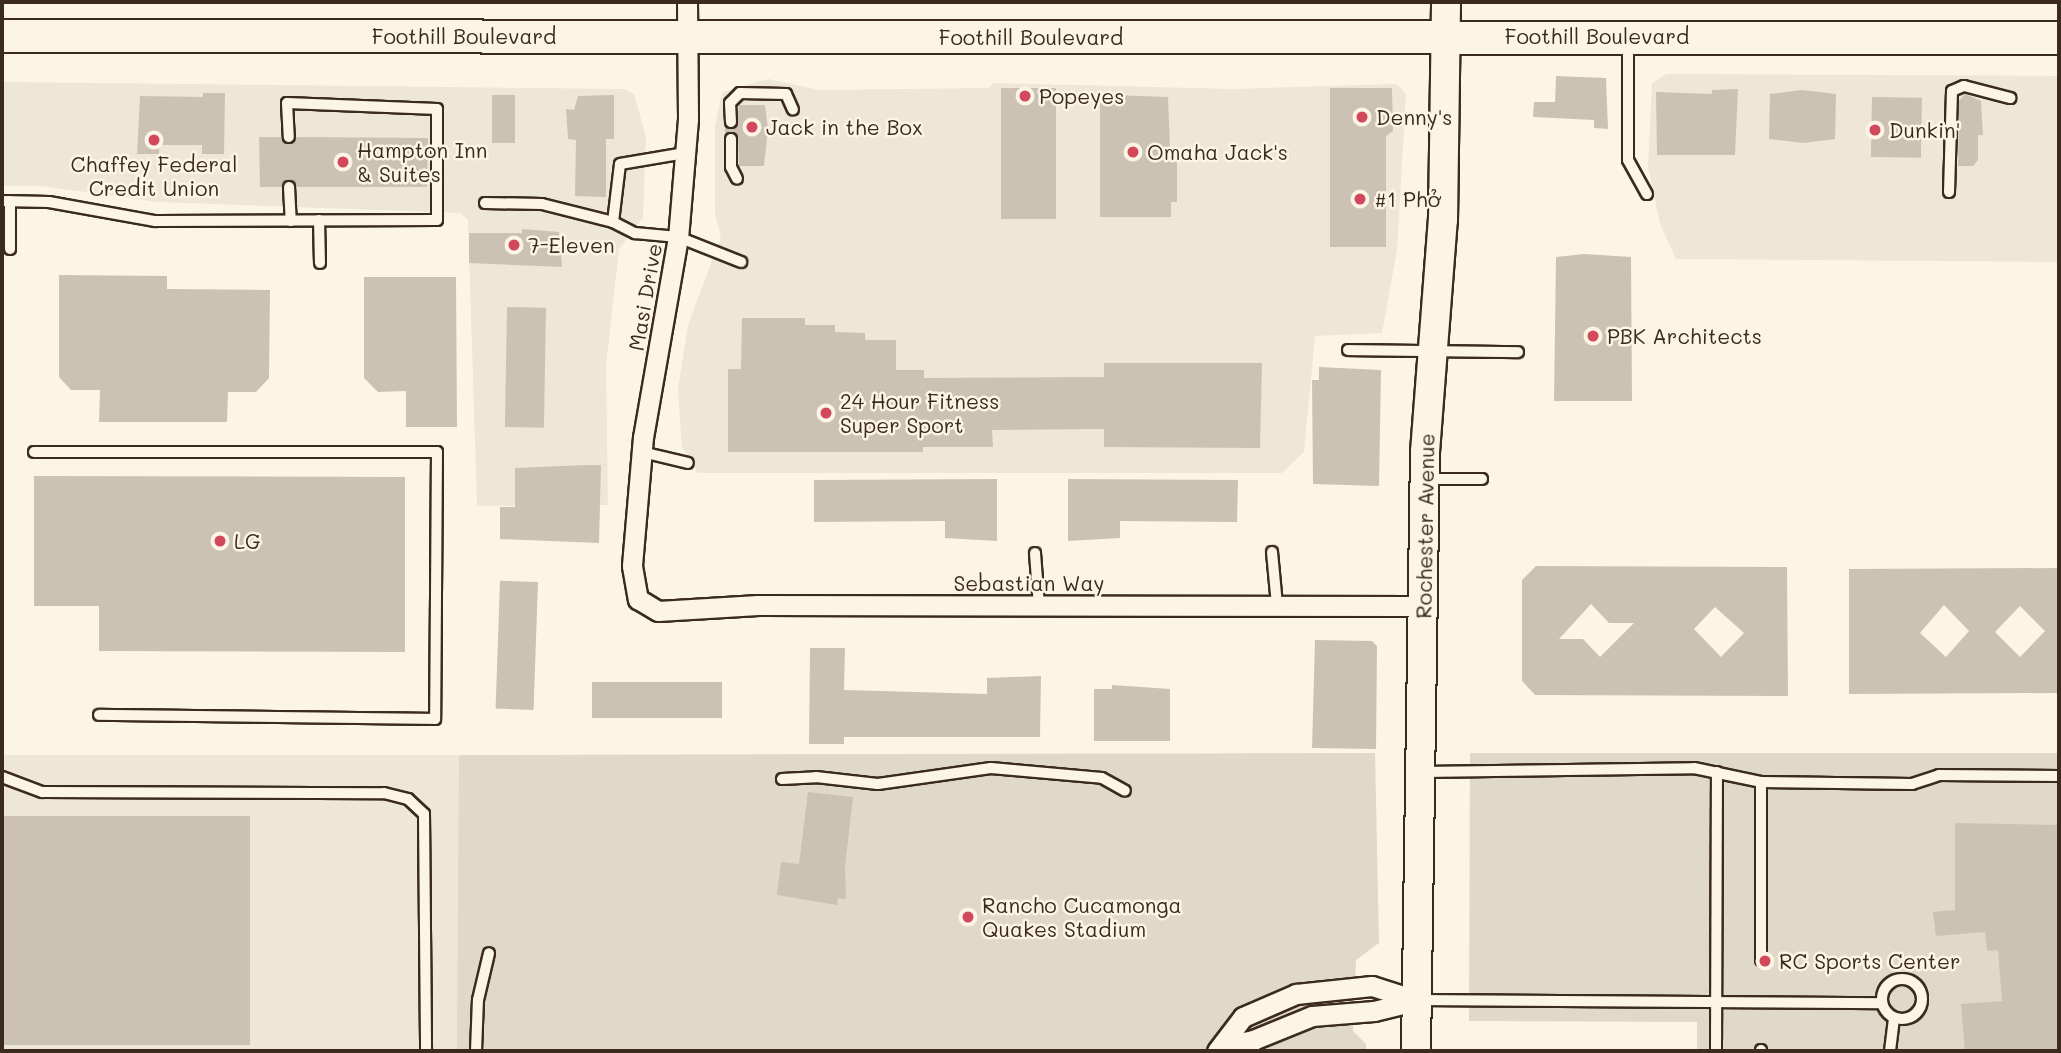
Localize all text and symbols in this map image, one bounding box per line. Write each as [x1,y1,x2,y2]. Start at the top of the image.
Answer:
street label: Foothill Boulevard [372,23,556,49]
street label: Foothill Boulevard [1505,23,1689,49]
street label: Foothill Boulevard [939,24,1123,50]
place label: Popeyes [1039,83,1124,109]
marker: Popeyes [1017,88,1033,104]
place label: Denny's [1376,104,1453,130]
marker: Denny's [1354,109,1370,125]
place label: Jack in the Box [766,114,923,140]
place label: Dunkin' [1889,117,1960,143]
marker: Jack in the Box [744,119,760,135]
marker: Dunkin' [1867,122,1883,138]
marker: Chaffey Federal Credit Union [146,132,162,148]
place label: Hampton Inn & Suites [357,137,487,187]
place label: Omaha Jack's [1147,139,1288,165]
marker: Omaha Jack's [1125,144,1141,160]
place label: Chaffey Federal Credit Union [71,151,237,201]
marker: Hampton Inn & Suites [335,154,351,170]
place label: #1 Phở [1374,186,1440,212]
marker: #1 Phở [1352,191,1368,207]
place label: 7-Eleven [528,232,615,258]
marker: 7-Eleven [506,237,522,253]
street label: Masi Drive [623,241,667,353]
place label: PBK Architects [1607,323,1762,349]
marker: PBK Architects [1585,328,1601,344]
place label: 24 Hour Fitness Super Sport [840,388,999,438]
marker: 24 Hour Fitness Super Sport [818,405,834,421]
street label: Rochester Avenue [1411,433,1439,619]
place label: LG [234,528,261,554]
marker: LG [212,533,228,549]
street label: Sebastian Way [953,570,1105,596]
place label: Rancho Cucamonga Quakes Stadium [982,892,1182,942]
marker: Rancho Cucamonga Quakes Stadium [960,909,976,925]
place label: RC Sports Center [1779,948,1961,974]
marker: RC Sports Center [1757,953,1773,969]

